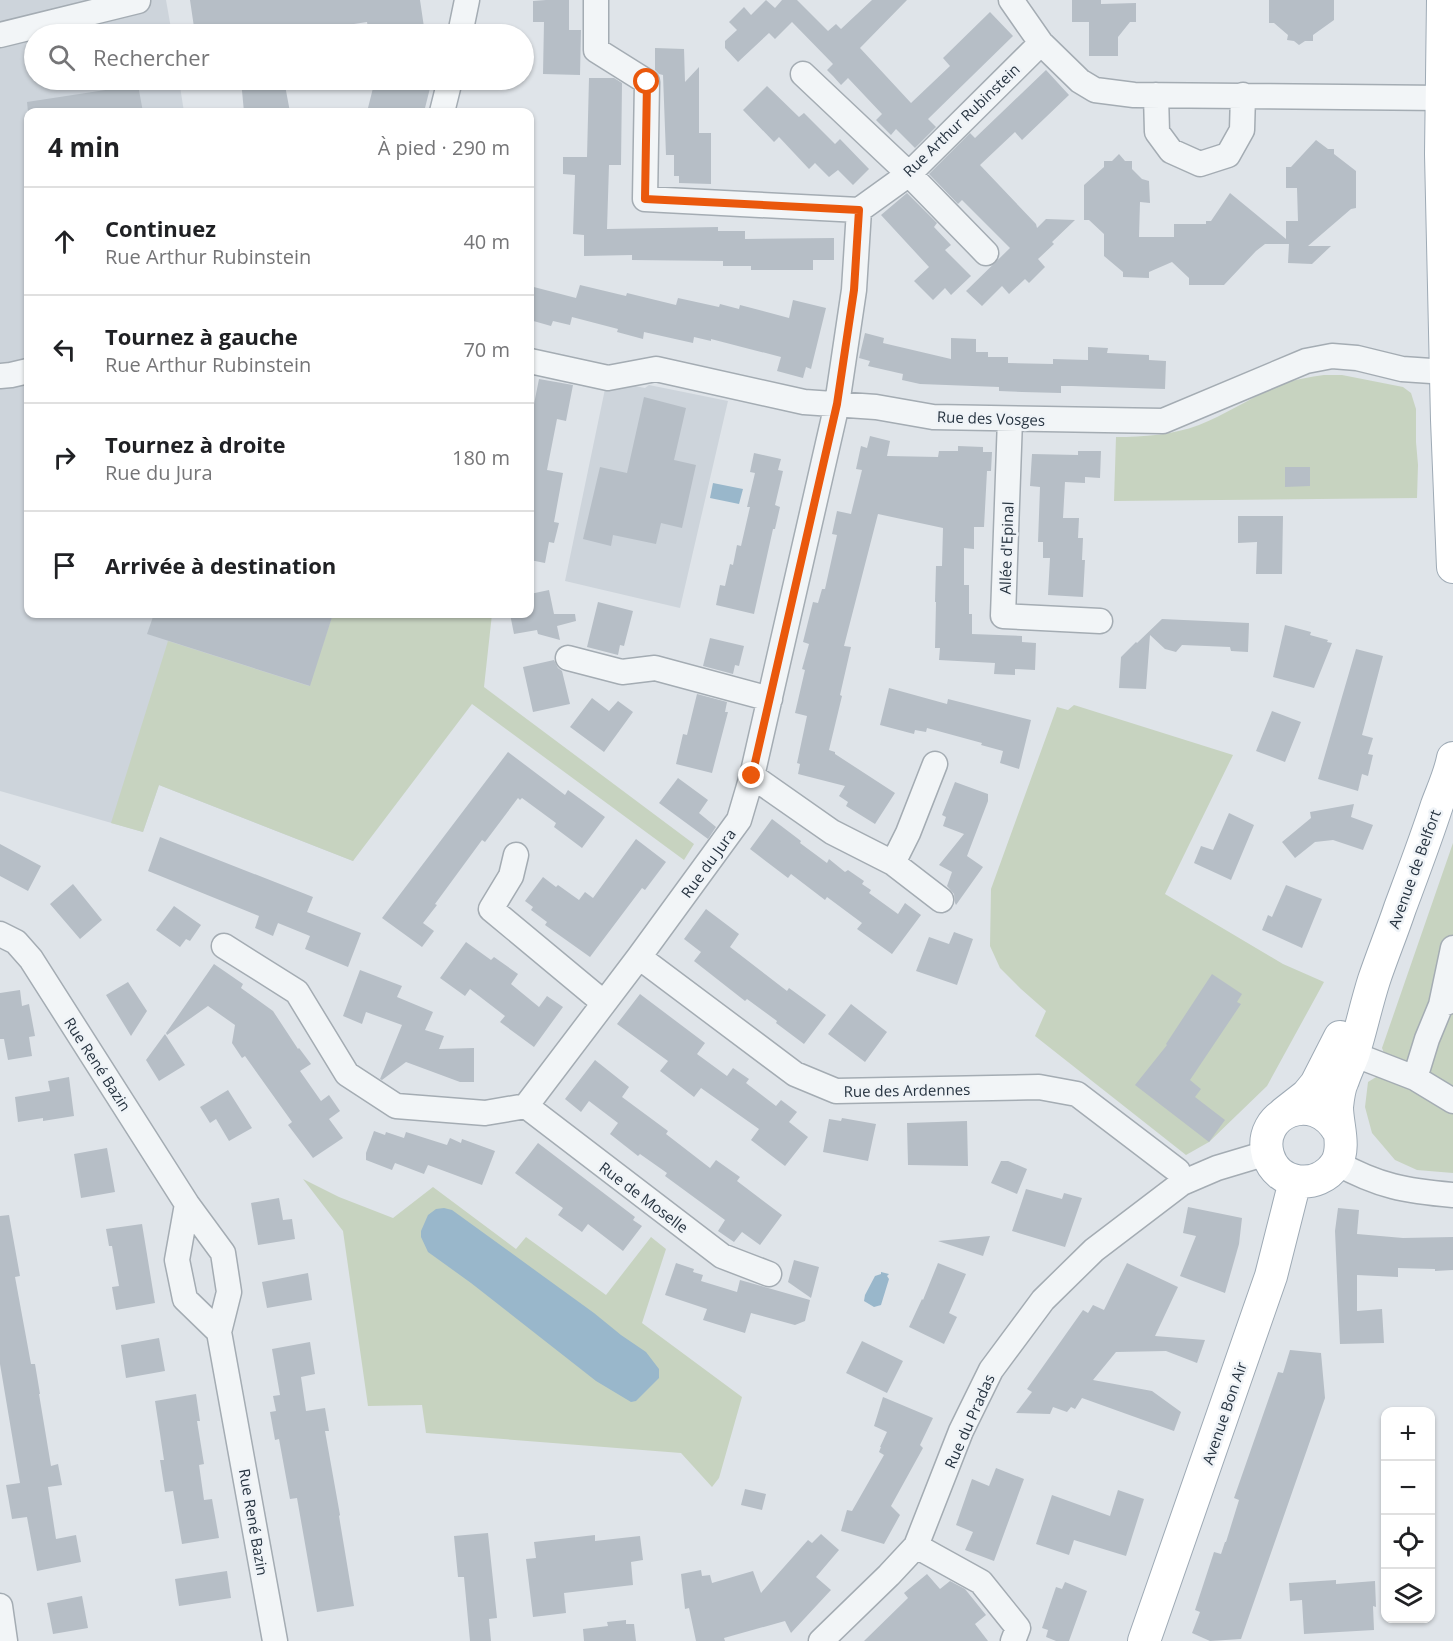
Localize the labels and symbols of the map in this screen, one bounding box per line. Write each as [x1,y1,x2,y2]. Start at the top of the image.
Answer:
street label: Rue Arthur Rubinstein [898,59,1024,181]
route start [633,68,659,94]
street label: Rue des Vosges [937,406,1045,430]
street label: Allée d'Epinal [994,501,1018,595]
route end [738,762,764,788]
street label: Avenue de Belfort [1383,807,1445,931]
street label: Rue du Jura [676,824,740,902]
street label: Rue René Bazin [60,1013,136,1115]
street label: Rue des Ardennes [844,1079,970,1101]
street label: Rue de Moselle [596,1157,692,1237]
street label: Avenue Bon Air [1197,1359,1251,1467]
street label: Rue du Pradas [939,1371,999,1471]
street label: Rue René Bazin [235,1467,273,1577]

